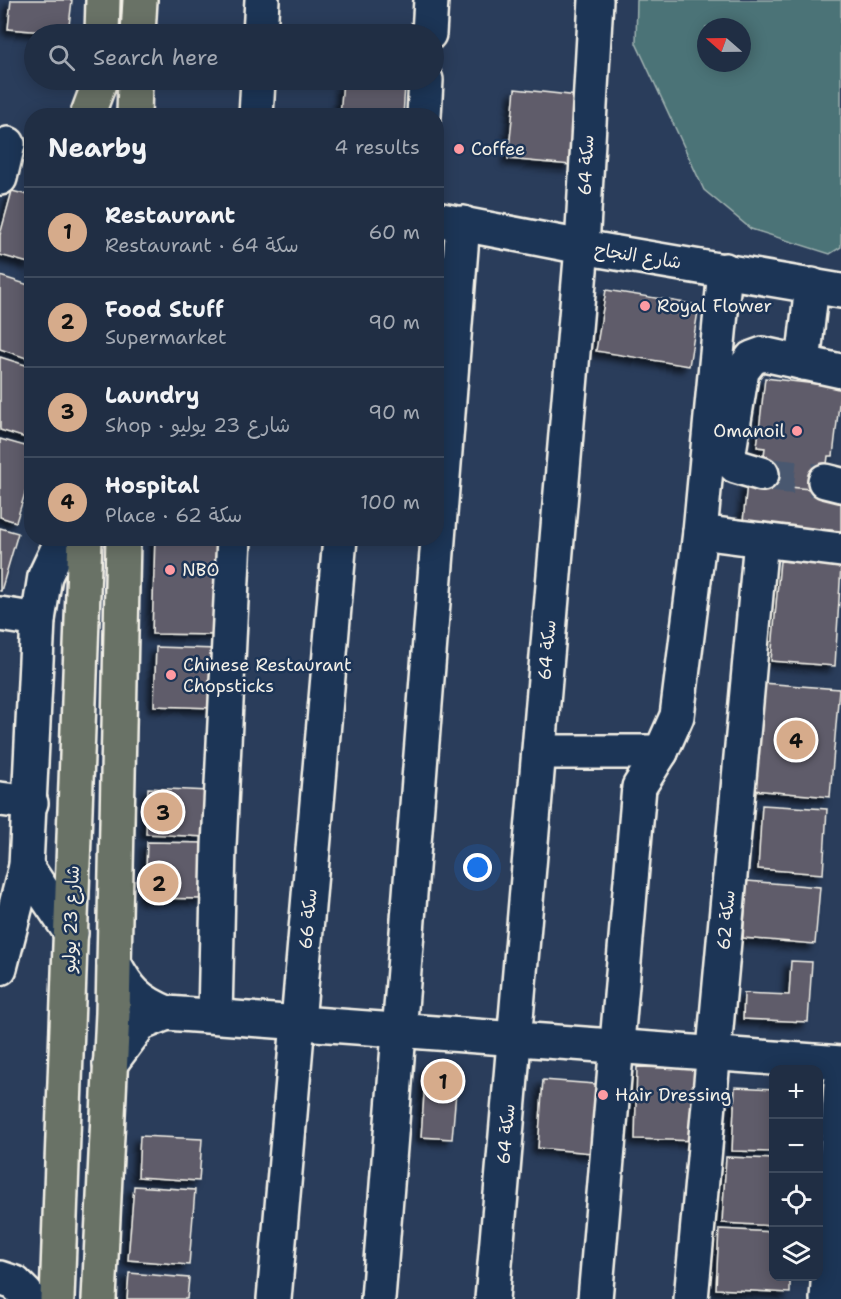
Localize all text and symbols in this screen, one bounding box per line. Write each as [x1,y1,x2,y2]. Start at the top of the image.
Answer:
north arrow [697,18,751,72]
search box [24,24,444,90]
icon: search [45,41,78,74]
text: Search here [93,43,219,72]
text: Nearby [48,130,147,165]
text: 4 results [334,134,420,160]
street label: سكة 64 [572,134,600,196]
place label: Coffee [471,137,525,161]
marker: Coffee [452,142,466,156]
text: Restaurant [105,201,235,230]
text: 1 [63,219,72,245]
text: 60 m [368,219,420,245]
text: Restaurant · سكة 64 [105,232,299,258]
street label: شارع النجاح [593,237,683,275]
place label: Royal Flower [657,294,772,318]
text: Food Stuff [105,295,224,324]
marker: Royal Flower [638,299,652,313]
text: 2 [61,309,75,335]
text: 90 m [368,309,420,335]
text: Supermarket [105,324,227,350]
text: Laundry [105,381,199,410]
text: 3 [61,399,75,425]
text: 90 m [368,399,420,425]
text: Shop · شارع 23 يوليو [105,412,290,438]
place label: Omanoil [713,419,786,443]
marker: Omanoil [790,424,804,438]
text: Hospital [105,471,200,500]
text: 4 [61,489,75,515]
text: 100 m [360,489,420,515]
text: Place · سكة 62 [105,502,242,528]
place label: NBO [182,558,219,582]
marker: NBO [163,563,177,577]
street label: سكة 64 [532,619,562,681]
place label: Chinese Restaurant Chopsticks [183,653,352,698]
marker: Chinese Restaurant Chopsticks [164,668,178,682]
pin: 4 [776,718,816,762]
pin: 3 [144,790,182,834]
your location [463,853,492,882]
pin: 2 [140,860,178,906]
street label: شارع 23 يوليو [57,865,85,974]
street label: سكة 66 [293,888,323,950]
street label: سكة 62 [711,889,741,951]
pin: 1 [424,1058,462,1104]
map controls [769,1065,823,1281]
button: + [769,1065,823,1119]
place label: Hair Dressing [615,1083,731,1107]
marker: Hair Dressing [596,1088,610,1102]
street label: سكة 64 [491,1103,521,1165]
button: − [769,1119,823,1173]
button: locate [769,1173,823,1227]
button: layers [769,1227,823,1281]

